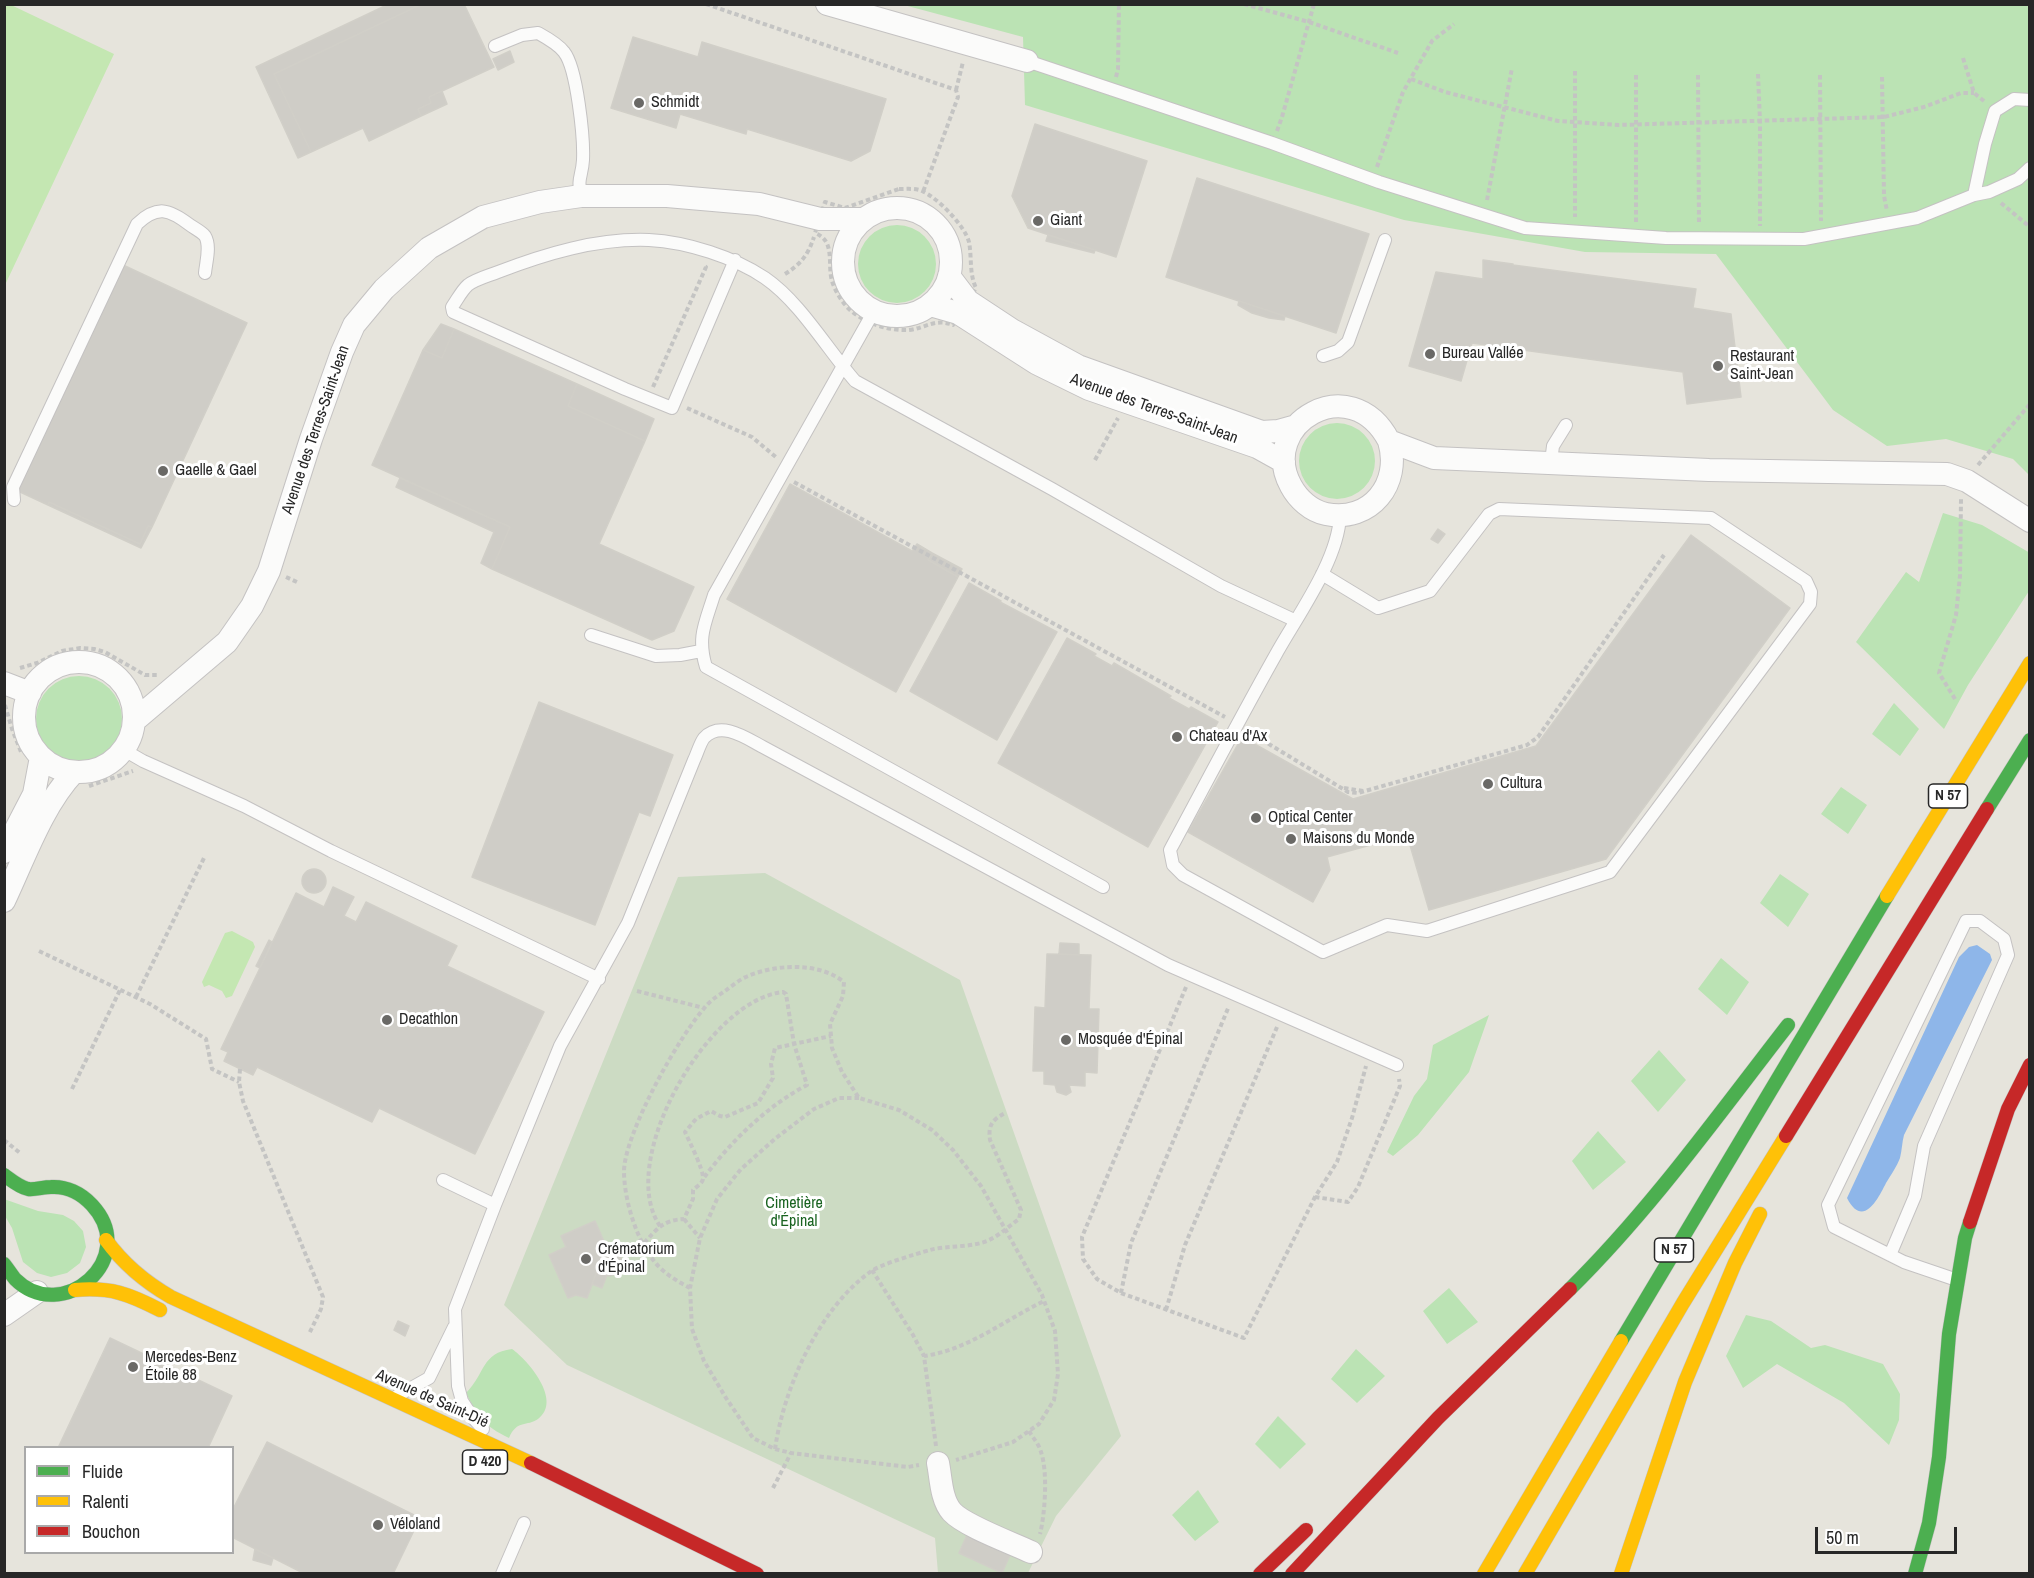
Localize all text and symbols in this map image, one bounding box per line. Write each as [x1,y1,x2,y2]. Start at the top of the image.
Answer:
place label: Schmidt [651,93,699,113]
marker: Schmidt [632,96,646,110]
place label: Giant [1050,211,1082,231]
marker: Giant [1031,214,1045,228]
street label: Avenue des Terres-Saint-Jean [278,343,354,517]
place label: Bureau Vallée [1442,344,1523,364]
marker: Bureau Vallée [1423,347,1437,361]
place label: Restaurant Saint-Jean [1730,347,1794,385]
marker: Restaurant Saint-Jean [1711,359,1725,373]
street label: Avenue des Terres-Saint-Jean [1068,370,1240,448]
place label: Gaelle & Gael [175,461,257,481]
marker: Gaelle & Gael [156,464,170,478]
place label: Chateau d'Ax [1189,727,1267,747]
marker: Chateau d'Ax [1170,730,1184,744]
place label: Cultura [1500,774,1542,794]
marker: Cultura [1481,777,1495,791]
road number: N 57 [1928,784,1968,808]
place label: Optical Center [1268,808,1353,828]
marker: Optical Center [1249,811,1263,825]
place label: Maisons du Monde [1303,829,1415,849]
marker: Maisons du Monde [1284,832,1298,846]
place label: Decathlon [399,1010,458,1030]
marker: Decathlon [380,1013,394,1027]
place label: Mosquée d'Épinal [1078,1030,1183,1050]
marker: Mosquée d'Épinal [1059,1033,1073,1047]
park label: Cimetière d'Épinal [765,1194,823,1232]
road number: N 57 [1654,1238,1694,1262]
place label: Crématorium d'Épinal [598,1240,675,1278]
marker: Crématorium d'Épinal [579,1252,593,1266]
place label: Mercedes-Benz Étoile 88 [145,1348,237,1386]
marker: Mercedes-Benz Étoile 88 [126,1360,140,1374]
street label: Avenue de Saint-Dié [373,1366,491,1432]
legend [24,1446,234,1554]
road number: D 420 [462,1450,508,1474]
text: Fluide [82,1459,123,1484]
text: Ralenti [82,1489,129,1514]
place label: Véloland [390,1515,440,1535]
scale bar [1818,1515,1960,1553]
marker: Véloland [371,1518,385,1532]
text: Bouchon [82,1519,140,1544]
text: 50 m [1826,1525,1859,1550]

